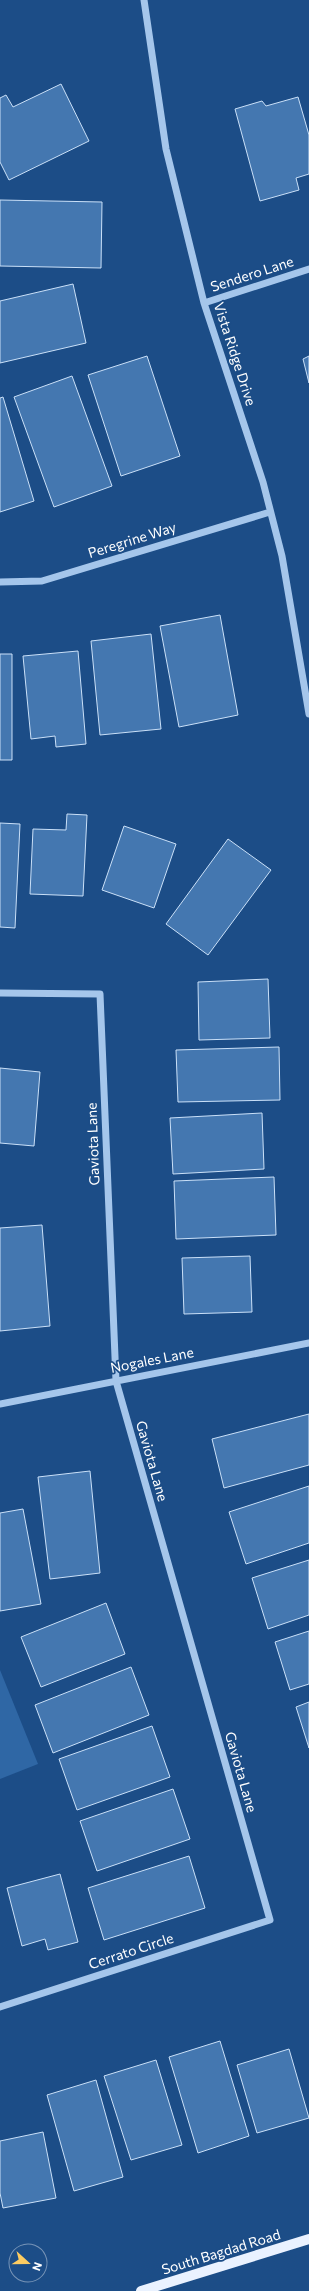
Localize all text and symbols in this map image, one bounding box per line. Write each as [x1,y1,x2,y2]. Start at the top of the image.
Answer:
street label: Sendero Lane [208,252,295,295]
street label: Vista Ridge Drive [211,300,260,408]
street label: Peregrine Way [86,518,178,561]
street label: Gaviota Lane [83,1102,102,1186]
street label: Nogales Lane [109,1343,195,1376]
street label: Gaviota Lane [133,1419,172,1503]
street label: Gaviota Lane [222,1730,261,1814]
street label: Cerrato Circle [86,1929,176,1972]
street label: South Bagdad Road [159,2225,282,2278]
north arrow [8,2243,48,2283]
text: N [30,2261,45,2273]

